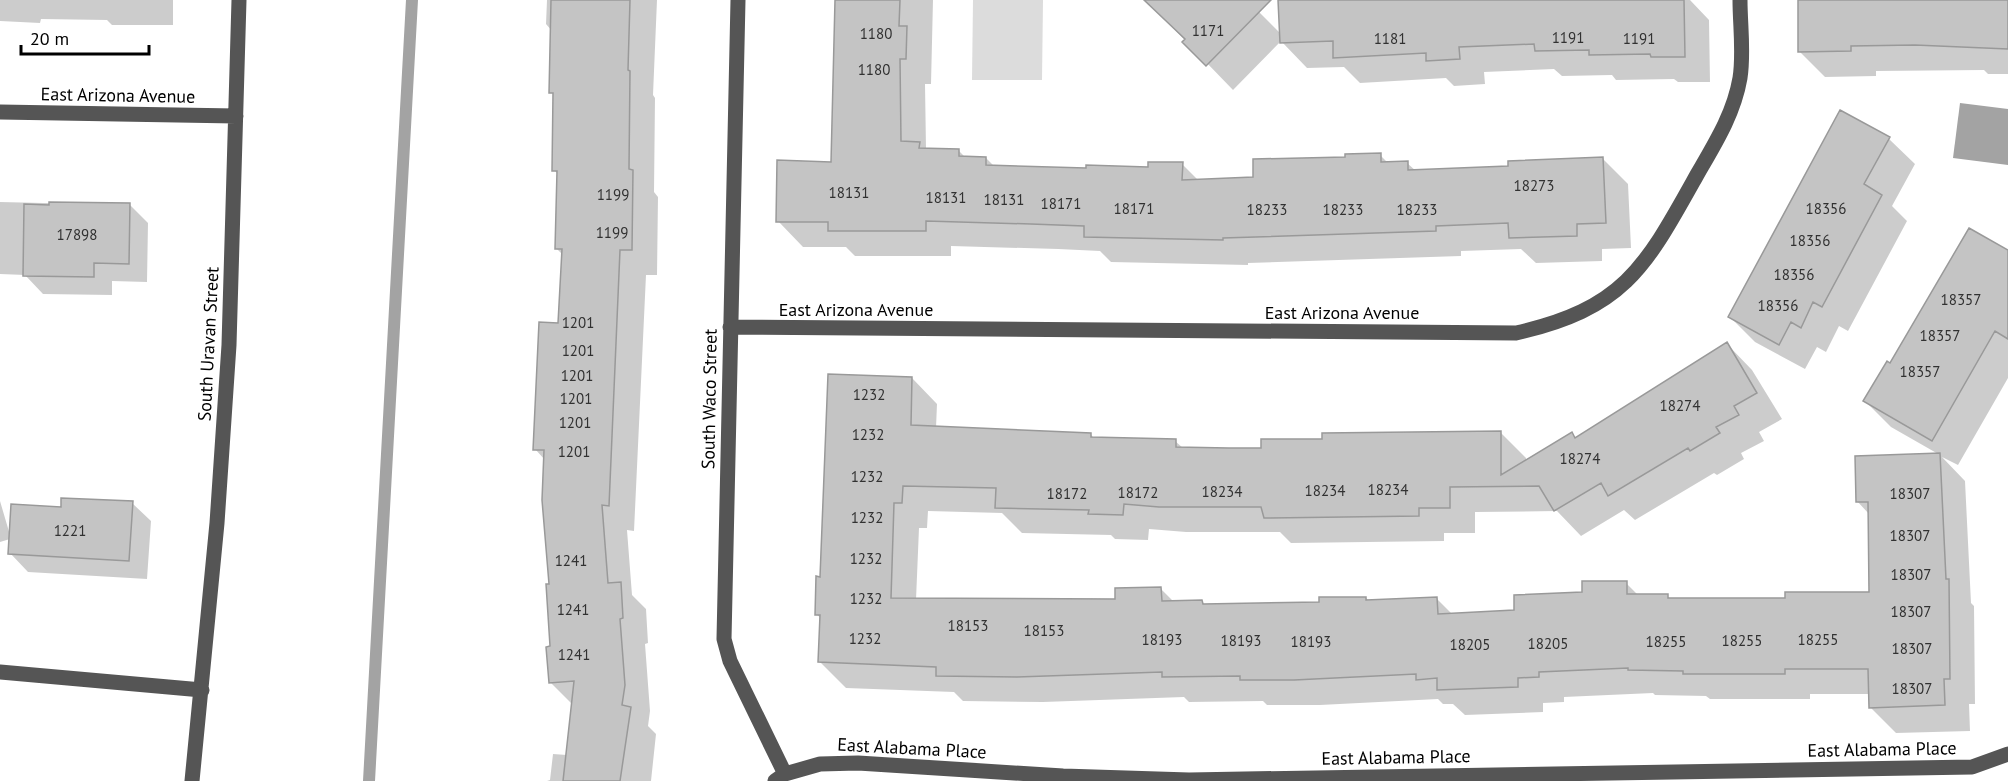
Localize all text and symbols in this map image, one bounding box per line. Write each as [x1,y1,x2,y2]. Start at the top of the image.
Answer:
scale bar [21,18,148,56]
house number: 1171 [1192,21,1224,40]
house number: 1180 [860,24,892,43]
text: 20 m [30,27,69,50]
house number: 1191 [1552,28,1584,47]
house number: 1181 [1374,29,1406,48]
house number: 1191 [1623,29,1655,48]
house number: 1180 [858,60,890,79]
street label: East Arizona Avenue [41,82,195,108]
house number: 18273 [1514,176,1554,195]
house number: 18131 [829,183,869,202]
house number: 1199 [597,185,629,204]
house number: 18131 [926,188,966,207]
house number: 18131 [984,190,1024,209]
house number: 18171 [1041,194,1081,213]
house number: 18171 [1114,199,1154,218]
house number: 18356 [1806,199,1846,218]
house number: 18233 [1247,200,1287,219]
house number: 18233 [1323,200,1363,219]
house number: 18233 [1397,200,1437,219]
house number: 1199 [596,223,628,242]
house number: 17898 [57,225,97,244]
house number: 18356 [1790,231,1830,250]
house number: 18356 [1774,265,1814,284]
street label: South Uravan Street [192,266,224,422]
house number: 18357 [1941,290,1981,309]
house number: 18356 [1758,296,1798,315]
street label: East Arizona Avenue [779,298,933,321]
street label: East Arizona Avenue [1265,301,1419,324]
house number: 1201 [562,313,594,332]
house number: 18357 [1920,326,1960,345]
street label: South Waco Street [696,329,722,469]
house number: 1201 [562,341,594,360]
house number: 18357 [1900,362,1940,381]
house number: 1201 [561,366,593,385]
house number: 1232 [853,385,885,404]
house number: 1201 [560,389,592,408]
house number: 18274 [1660,396,1700,415]
house number: 1201 [559,413,591,432]
house number: 1232 [852,425,884,444]
house number: 1201 [558,442,590,461]
house number: 18274 [1560,449,1600,468]
house number: 1232 [851,467,883,486]
house number: 18234 [1368,480,1408,499]
house number: 18234 [1305,481,1345,500]
house number: 18234 [1202,482,1242,501]
house number: 18172 [1118,483,1158,502]
house number: 18172 [1047,484,1087,503]
house number: 18307 [1890,484,1930,503]
house number: 1232 [851,508,883,527]
house number: 1221 [54,521,86,540]
house number: 18307 [1890,526,1930,545]
house number: 1232 [850,549,882,568]
house number: 1241 [555,551,587,570]
house number: 18307 [1891,565,1931,584]
house number: 1232 [850,589,882,608]
house number: 1241 [557,600,589,619]
house number: 18307 [1891,602,1931,621]
house number: 18153 [948,616,988,635]
house number: 18153 [1024,621,1064,640]
house number: 1232 [849,629,881,648]
house number: 18193 [1142,630,1182,649]
house number: 18255 [1798,630,1838,649]
house number: 18193 [1221,631,1261,650]
house number: 18255 [1722,631,1762,650]
house number: 18193 [1291,632,1331,651]
house number: 18255 [1646,632,1686,651]
house number: 18205 [1528,634,1568,653]
house number: 18205 [1450,635,1490,654]
house number: 18307 [1892,639,1932,658]
house number: 1241 [558,645,590,664]
house number: 18307 [1892,679,1932,698]
street label: East Alabama Place [837,733,987,763]
street label: East Alabama Place [1807,736,1957,762]
street label: East Alabama Place [1321,744,1471,770]

